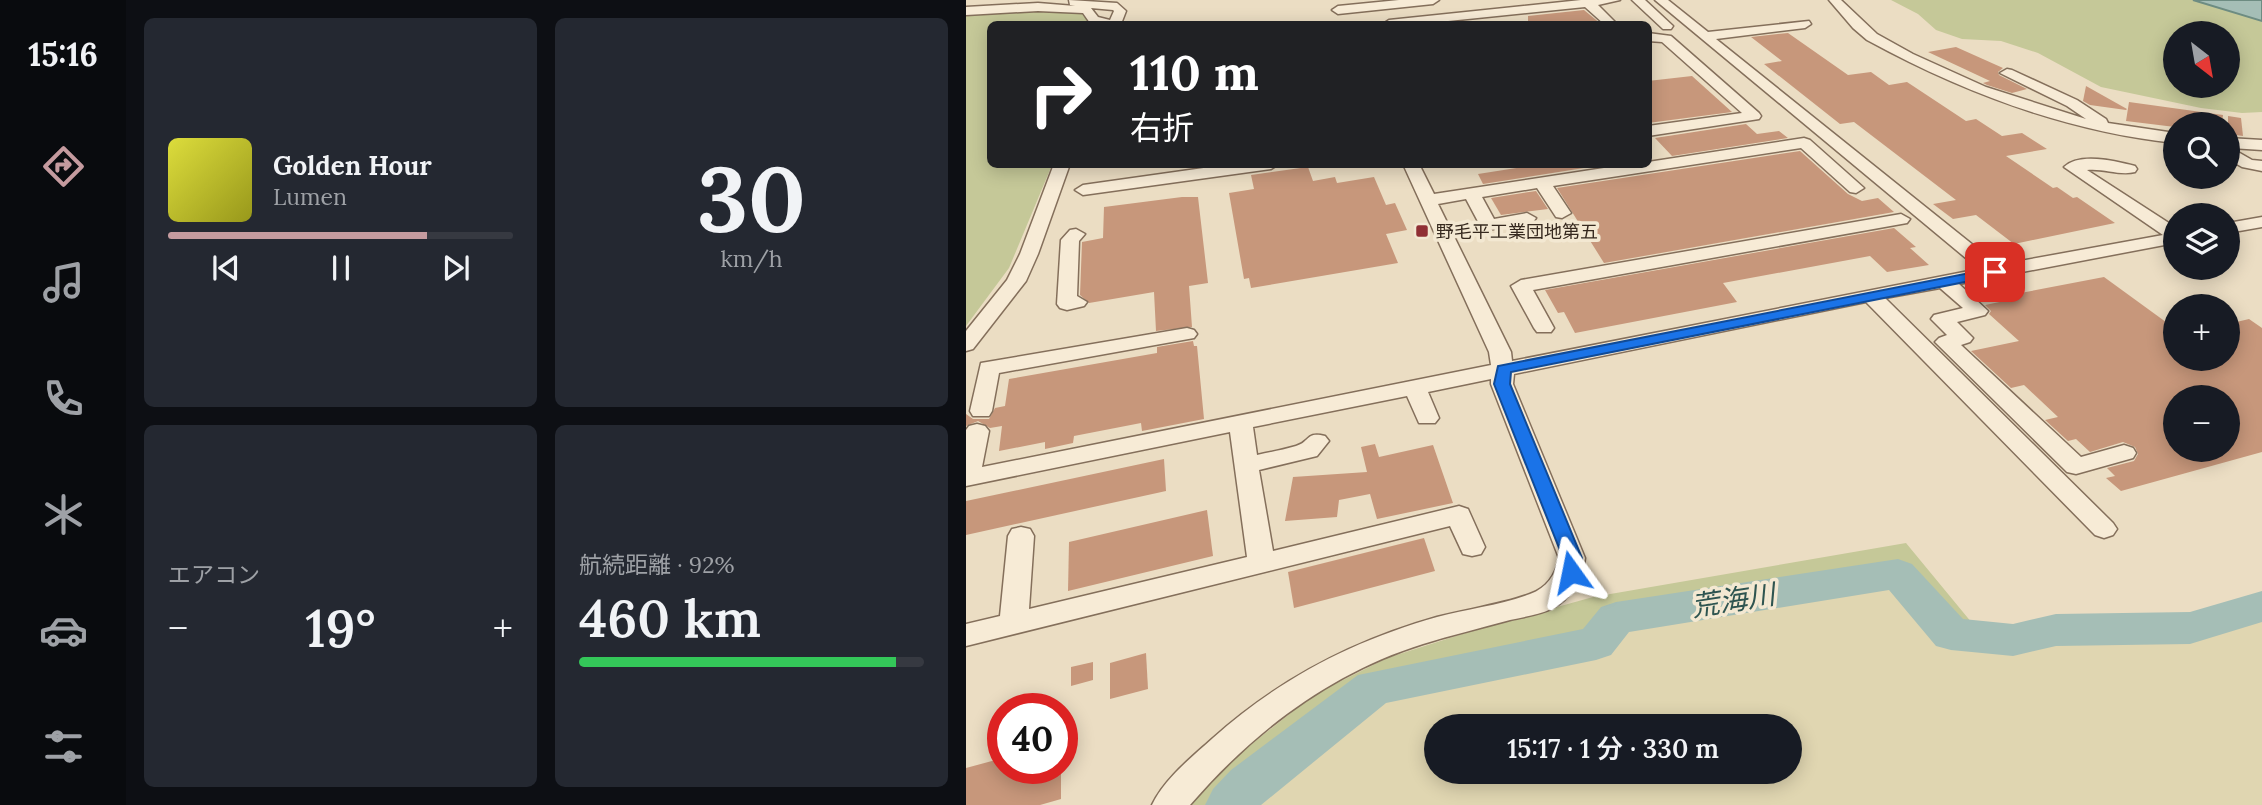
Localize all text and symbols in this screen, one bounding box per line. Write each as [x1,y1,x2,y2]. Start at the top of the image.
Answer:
north arrow [2163,21,2240,98]
map controls [2163,21,2240,462]
text: 15:16 [28,34,98,75]
text: 110 m [1130,41,1259,103]
icon: right [1015,49,1106,140]
text: 右折 [1130,107,1194,148]
button: search [2163,112,2240,189]
text: 30 [697,140,806,257]
icon: directions [39,142,88,191]
text: Golden Hour [273,149,432,182]
text: Lumen [273,182,347,211]
button: layers [2163,203,2240,280]
place label: 野毛平工業団地第五 [1436,220,1598,243]
marker: 野毛平工業団地第五 [1414,223,1430,239]
pin [1965,242,2025,302]
text: km/h [720,244,783,273]
icon: previous [207,249,245,287]
icon: pause [322,249,360,287]
icon: next [437,249,475,287]
icon: arrive [1976,253,2014,291]
icon: music [39,258,88,307]
button: + [2163,294,2240,371]
icon: phone [39,374,88,423]
button: − [2163,385,2240,462]
icon: climate [39,490,88,539]
position arrow [1534,535,1608,609]
text: 航続距離 · 92% [579,550,735,579]
text: エアコン [168,560,260,589]
water label: 荒海川 [1689,575,1780,624]
text: 460 km [579,585,761,651]
text: 19° [305,595,376,661]
text: − [168,604,188,652]
text: + [493,604,513,652]
icon: car [39,606,88,655]
speed limit sign: 40 [987,693,1078,784]
icon: filters [39,722,88,771]
text: 15:17 · 1 分 · 330 m [1507,732,1719,765]

